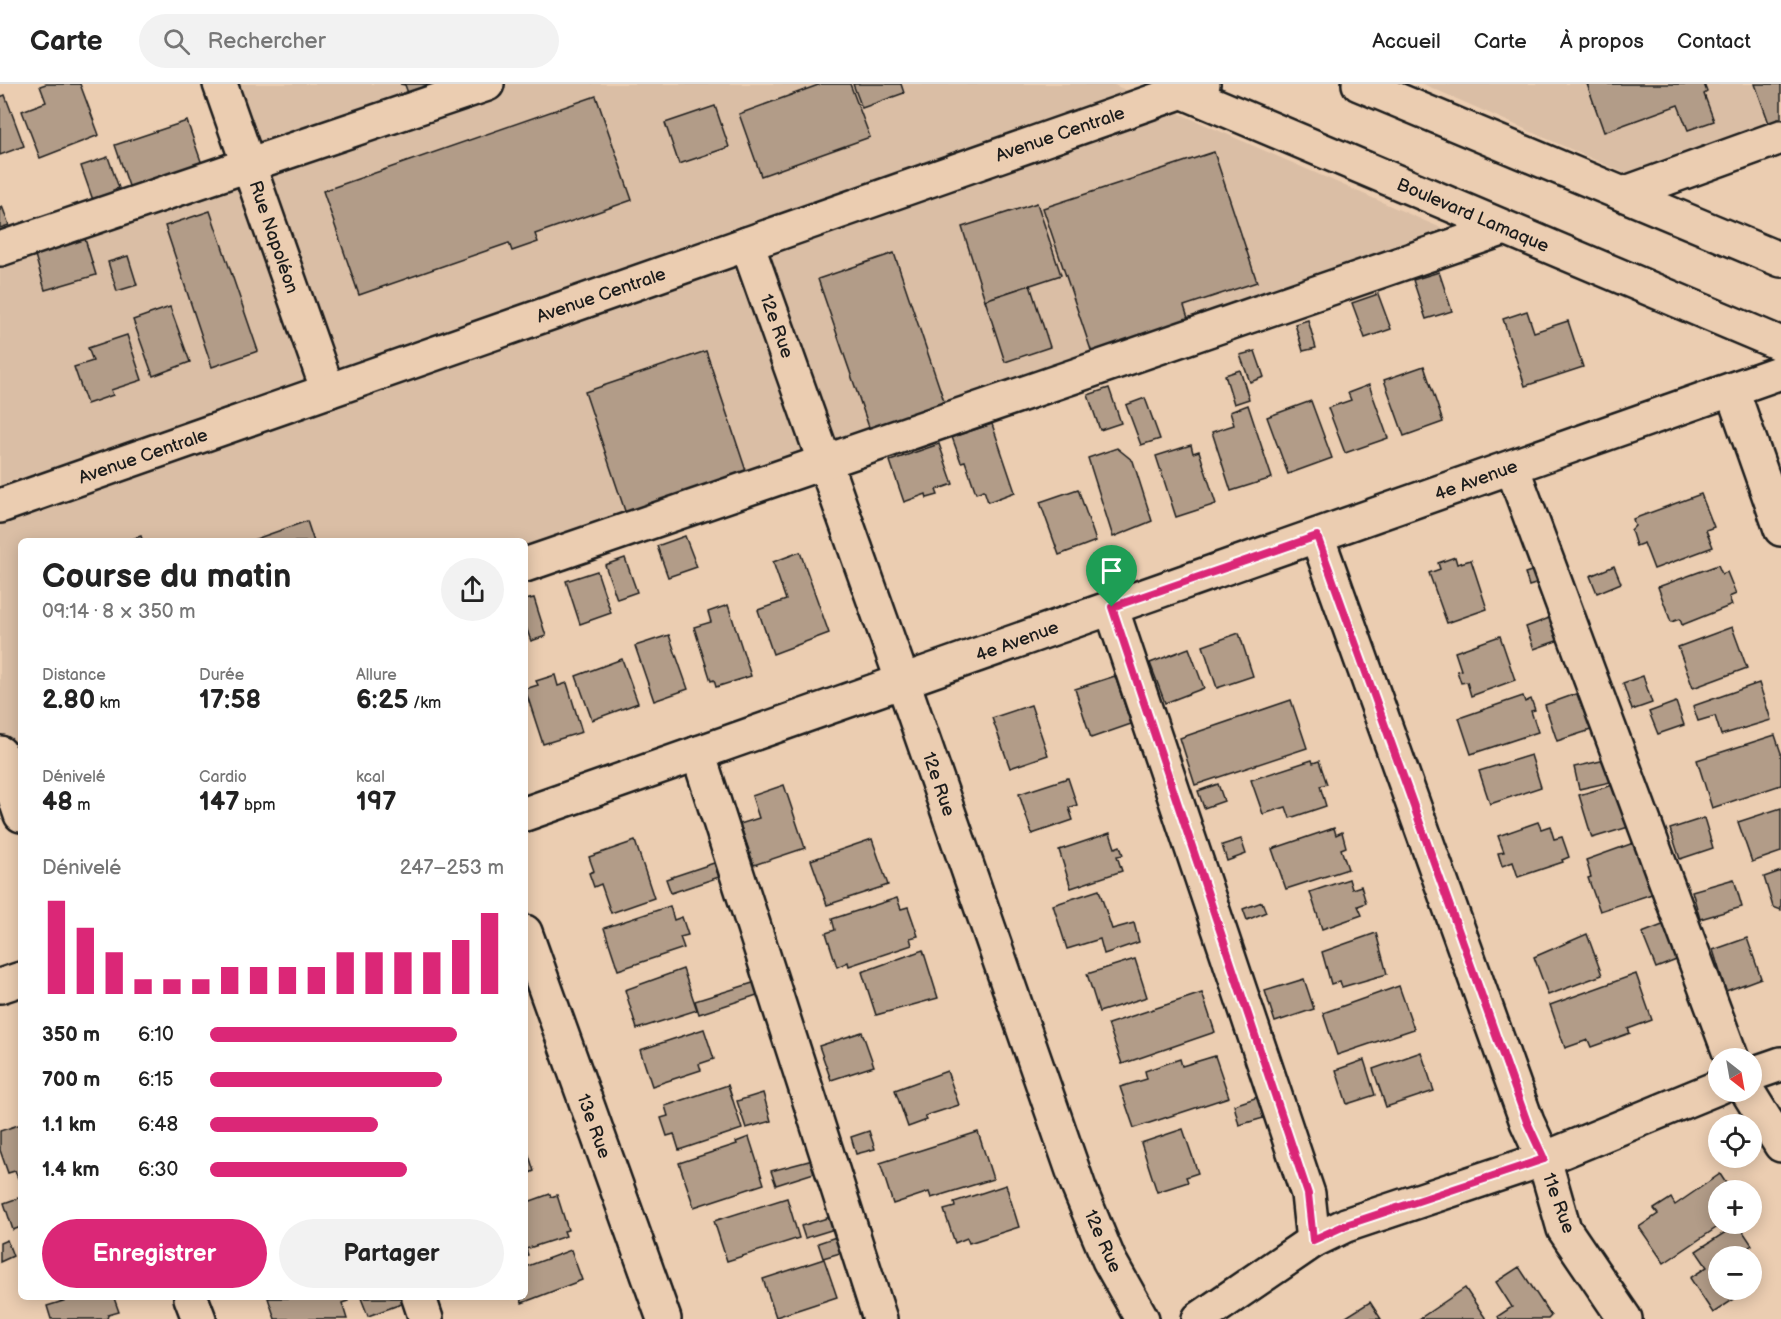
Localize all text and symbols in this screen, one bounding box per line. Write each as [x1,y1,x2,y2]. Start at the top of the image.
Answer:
search box [139,14,559,68]
text: Carte [30,25,103,58]
icon: search [160,25,193,58]
text: Rechercher [208,28,326,55]
text: Accueil [1372,29,1441,54]
text: Carte [1474,29,1527,54]
text: À propos [1560,29,1644,54]
text: Contact [1677,29,1751,54]
street label: Avenue Centrale [993,102,1128,166]
street label: Boulevard Lamaque [1394,174,1552,257]
street label: Rue Napoléon [244,178,303,296]
street label: Avenue Centrale [534,263,669,327]
street label: 12e Rue [755,291,798,361]
street label: Avenue Centrale [76,424,211,488]
street label: 4e Avenue [1432,456,1521,505]
pin [1086,545,1137,607]
icon: arrive [1095,554,1128,587]
text: Course du matin [42,557,291,597]
button: share [441,558,504,621]
text: 09:14 · 8 × 350 m [42,600,196,624]
street label: 4e Avenue [973,617,1062,666]
text: Distance [42,666,106,685]
text: Durée [199,666,244,685]
text: Allure [356,666,397,685]
text: 2.80 [42,685,95,716]
text: 17:58 [199,685,261,716]
text: 6:25 [356,685,409,716]
text: km [95,694,121,713]
text: /km [409,694,441,713]
street label: 12e Rue [918,749,959,819]
text: Dénivelé [42,768,105,787]
text: Cardio [199,768,247,787]
text: kcal [356,768,385,787]
text: 48 [42,787,73,818]
text: 147 [199,787,240,818]
text: 197 [356,787,397,818]
text: m [73,796,91,815]
text: bpm [240,796,275,815]
text: Dénivelé [42,856,121,880]
text: 247–253 m [400,856,504,880]
text: 350 m [42,1023,100,1047]
text: 6:10 [138,1023,174,1047]
north arrow [1708,1048,1762,1102]
map controls [1708,1048,1762,1300]
text: 700 m [42,1068,100,1092]
text: 6:15 [138,1068,173,1092]
street label: 13e Rue [572,1091,615,1162]
text: 1.1 km [42,1113,96,1137]
text: 6:48 [138,1113,178,1137]
button: locate [1708,1114,1762,1168]
text: 1.4 km [42,1158,100,1182]
text: 6:30 [138,1158,178,1182]
street label: 11e Rue [1538,1170,1579,1237]
button: + [1708,1180,1762,1234]
street label: 12e Rue [1079,1207,1126,1276]
button: Enregistrer [42,1219,267,1288]
button: Partager [279,1219,504,1288]
button: − [1708,1246,1762,1300]

